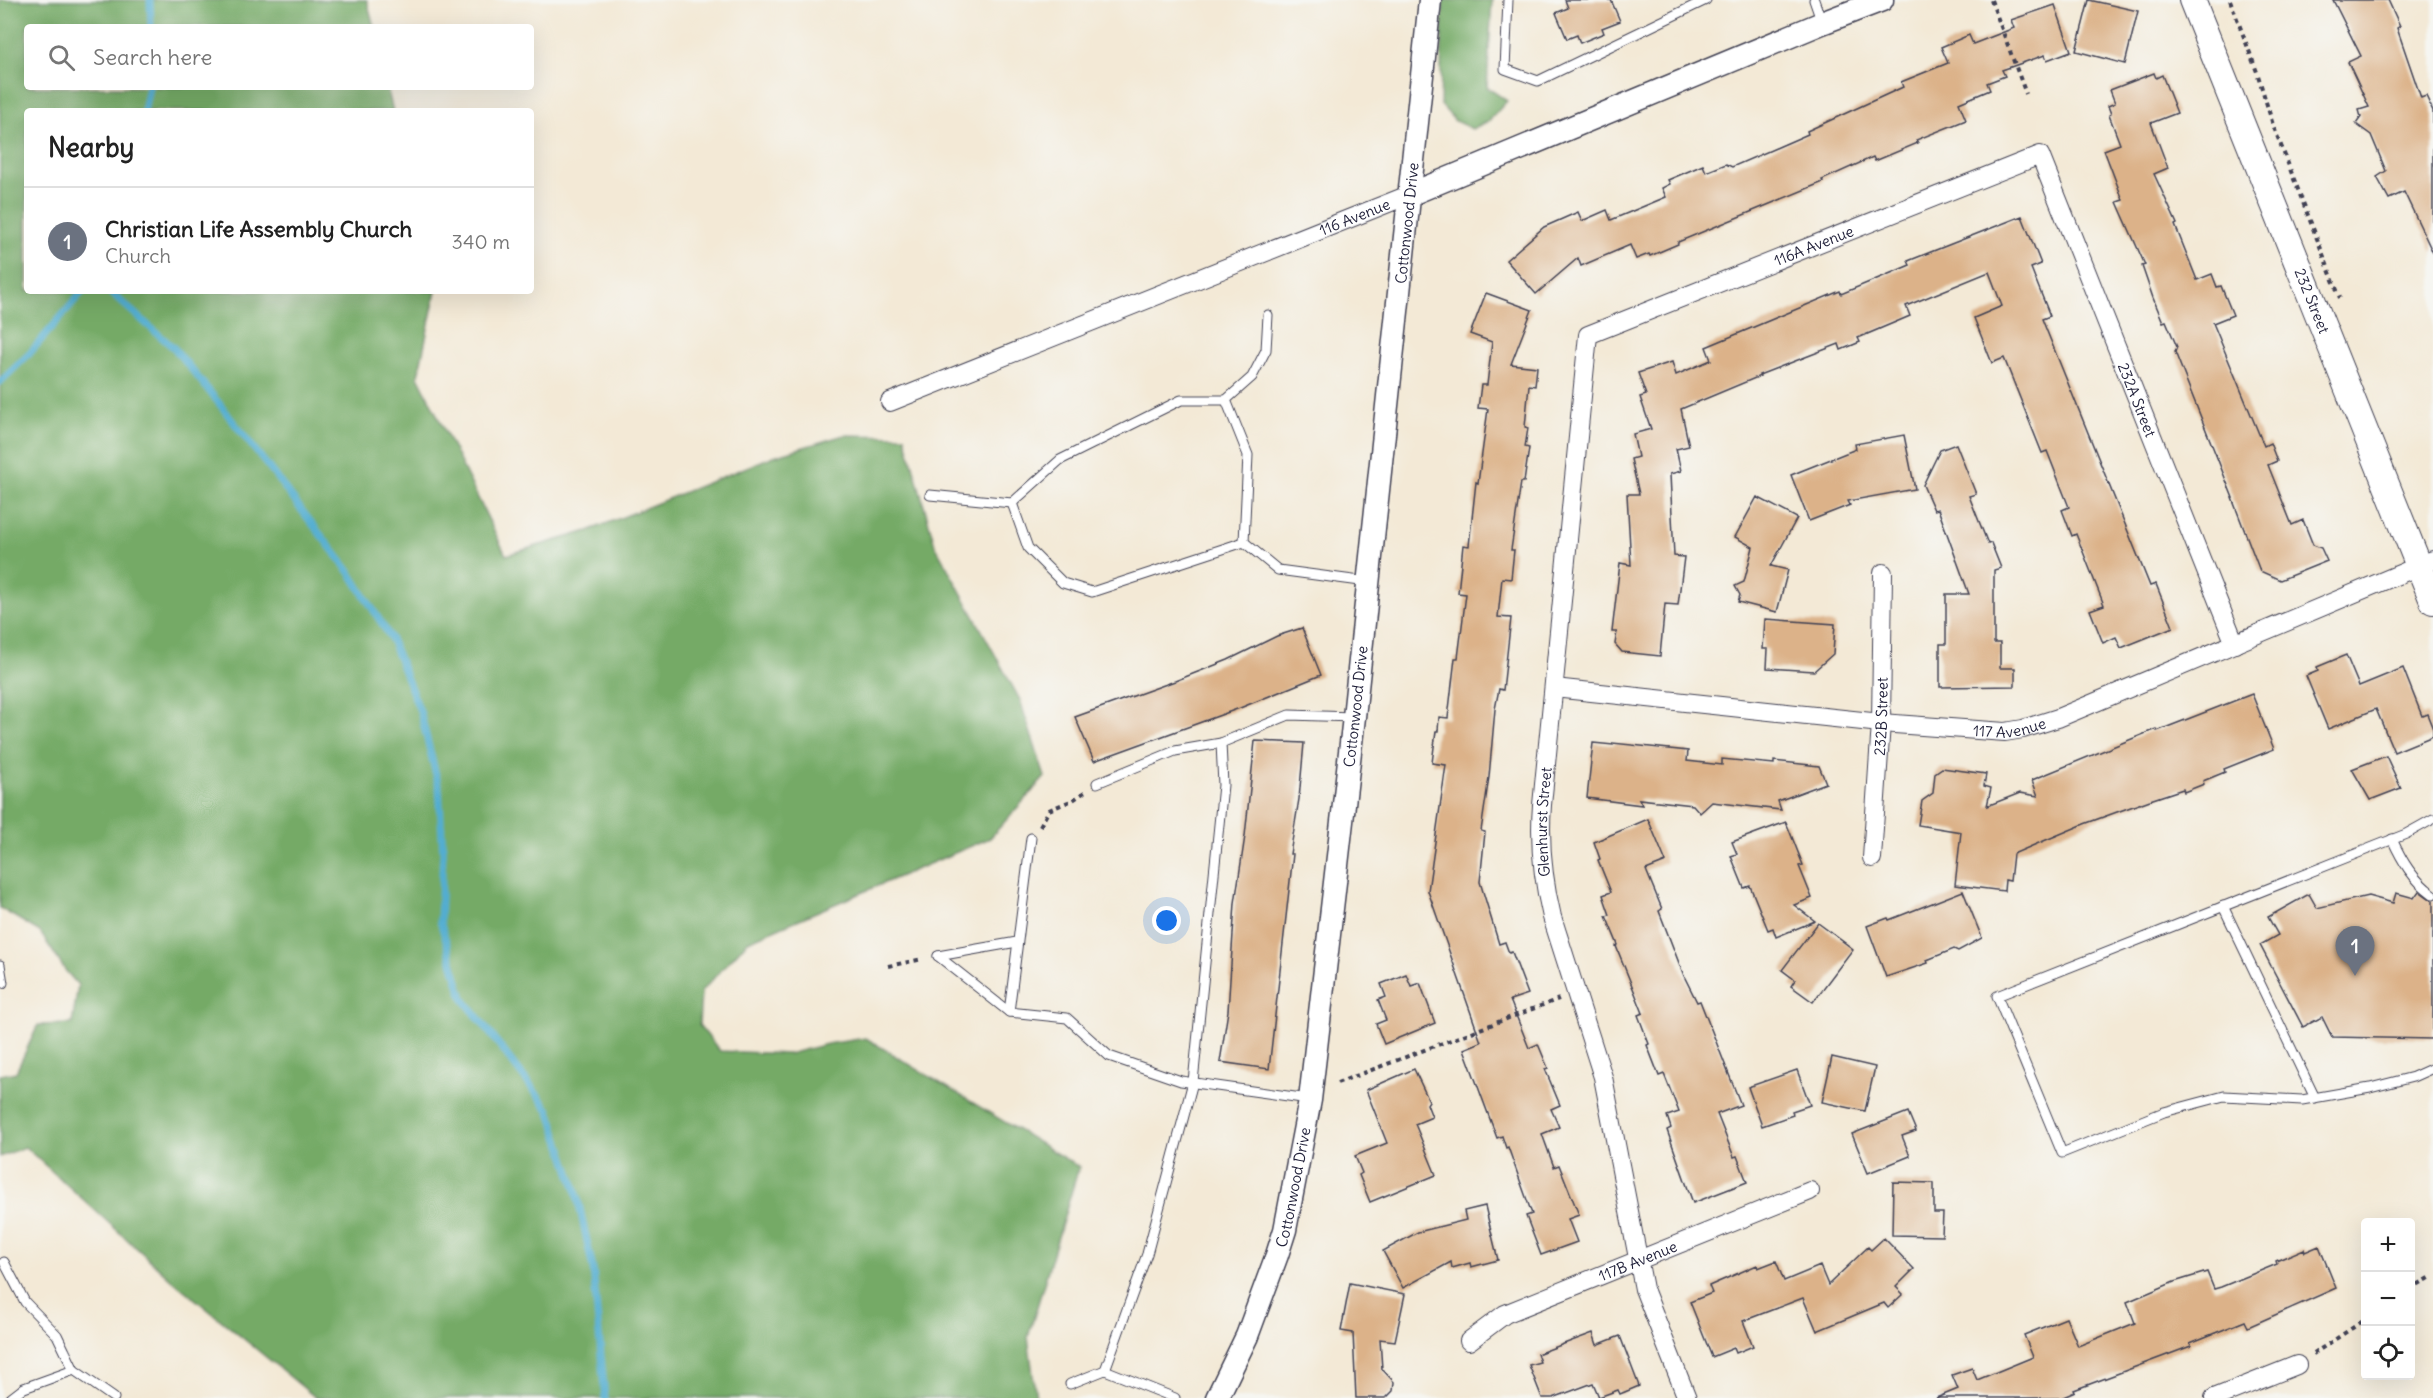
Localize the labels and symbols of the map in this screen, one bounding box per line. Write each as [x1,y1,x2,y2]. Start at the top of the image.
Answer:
street label: Cottonwood Drive [1390,162,1422,285]
street label: 116 Avenue [1316,194,1392,239]
street label: 116A Avenue [1771,221,1856,270]
street label: 232 Street [2291,265,2334,336]
street label: 232A Street [2114,360,2161,439]
street label: Cottonwood Drive [1339,645,1371,768]
street label: 232B Street [1869,677,1891,756]
street label: 117 Avenue [1973,713,2048,742]
street label: Glenhurst Street [1531,766,1555,878]
your location [1152,906,1181,935]
pin: 1 [2336,926,2374,976]
street label: Cottonwood Drive [1271,1126,1314,1249]
street label: 117B Avenue [1596,1236,1680,1285]

